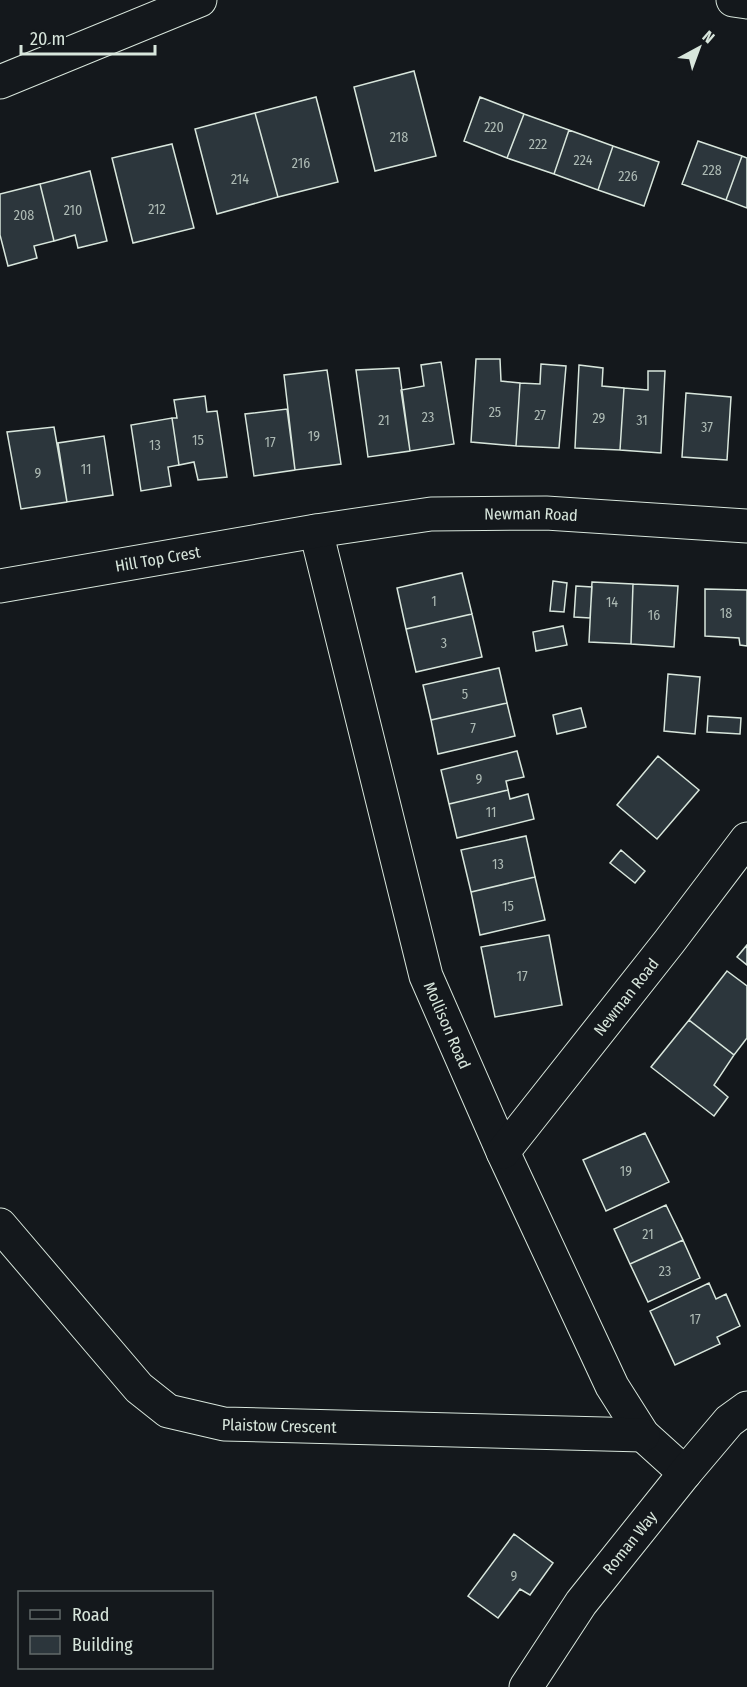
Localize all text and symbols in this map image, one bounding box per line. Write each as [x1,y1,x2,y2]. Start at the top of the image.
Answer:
scale bar [21,18,154,56]
north arrow [669,18,729,78]
text: N [699,27,718,47]
text: 20 m [30,28,65,50]
house number: 220 [484,119,504,136]
house number: 218 [390,129,408,146]
house number: 222 [529,136,547,153]
house number: 224 [574,152,593,169]
house number: 216 [292,155,310,172]
house number: 228 [702,162,722,179]
house number: 226 [618,168,638,185]
house number: 214 [231,171,249,188]
house number: 212 [148,201,166,218]
house number: 210 [64,202,82,219]
house number: 208 [14,207,34,224]
house number: 25 [489,404,501,421]
house number: 27 [534,407,546,424]
house number: 23 [422,409,434,426]
house number: 29 [593,410,606,427]
house number: 21 [378,412,390,429]
house number: 31 [636,412,648,429]
house number: 37 [701,419,713,436]
house number: 19 [308,428,320,445]
house number: 15 [192,432,204,449]
house number: 17 [264,434,276,451]
house number: 13 [149,437,161,454]
house number: 11 [81,461,91,478]
house number: 9 [35,465,42,482]
street label: Newman Road [484,504,578,525]
street label: Hill Top Crest [114,542,203,576]
house number: 1 [431,593,437,610]
house number: 14 [606,594,618,611]
house number: 18 [720,605,732,622]
house number: 16 [648,607,660,624]
house number: 3 [441,635,447,652]
house number: 5 [462,686,468,703]
house number: 7 [470,720,476,737]
house number: 9 [476,771,483,788]
house number: 11 [486,804,496,821]
house number: 13 [492,856,504,873]
house number: 15 [502,898,514,915]
street label: Newman Road [590,954,663,1040]
house number: 17 [516,968,528,985]
street label: Mollison Road [420,979,474,1072]
house number: 19 [620,1163,632,1180]
house number: 21 [642,1226,654,1243]
house number: 23 [659,1263,671,1280]
house number: 17 [689,1311,701,1328]
street label: Plaistow Crescent [222,1415,338,1437]
street label: Roman Way [599,1507,661,1578]
house number: 9 [511,1568,518,1585]
legend [18,1591,213,1669]
text: Road [72,1604,109,1626]
text: Building [72,1634,133,1656]

